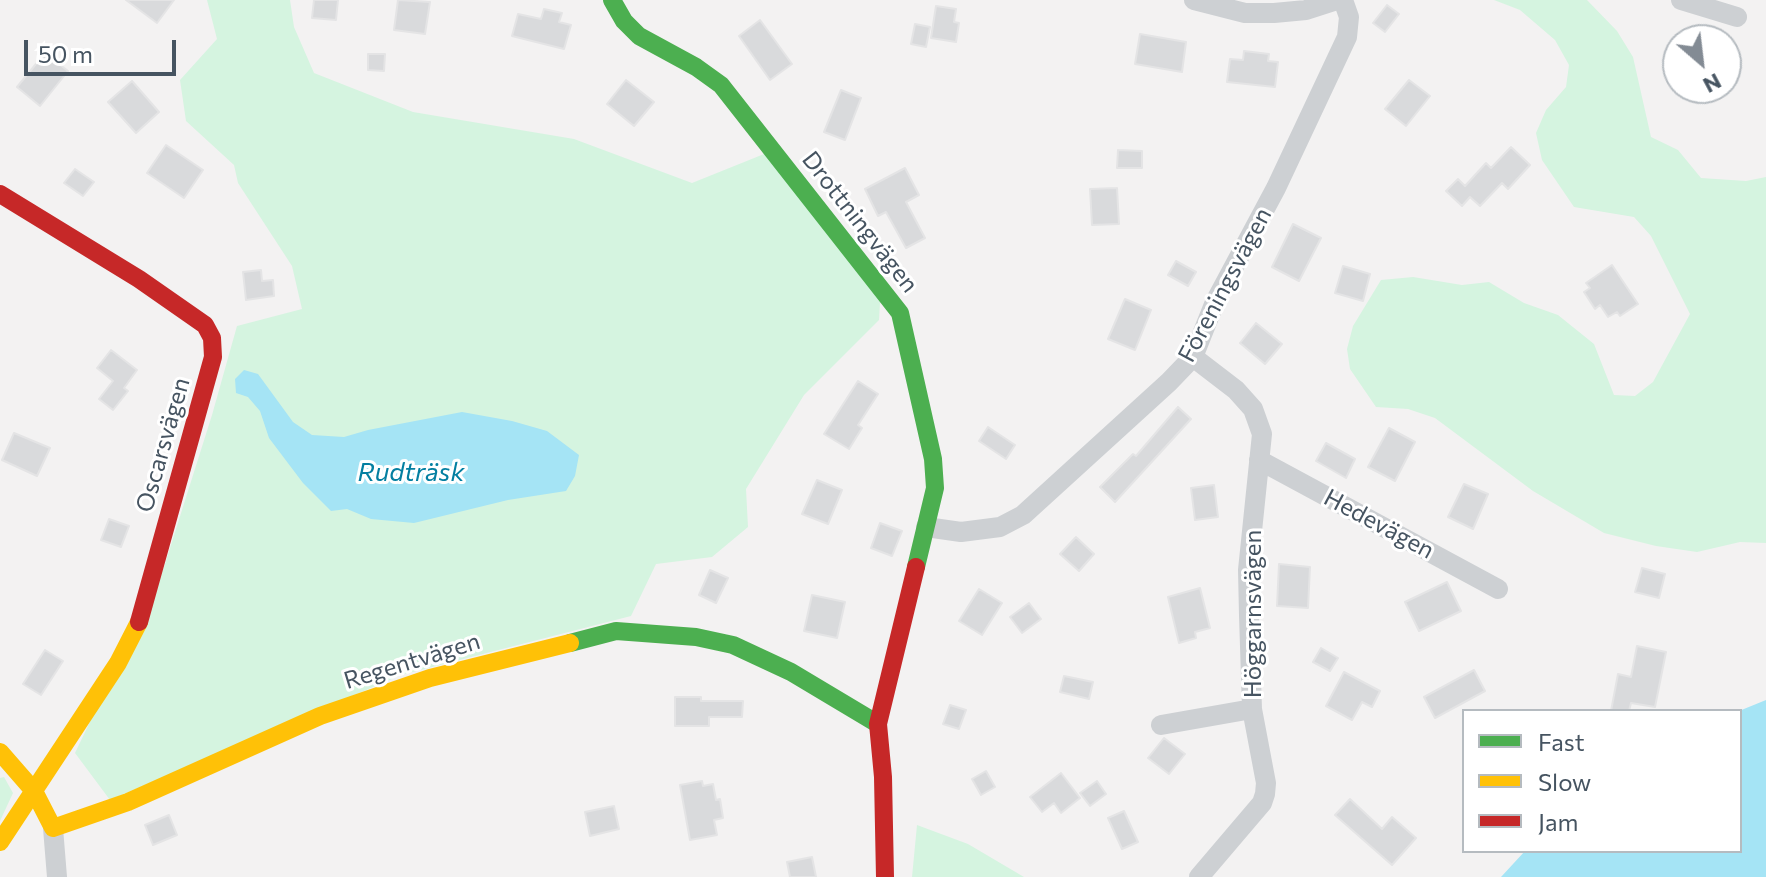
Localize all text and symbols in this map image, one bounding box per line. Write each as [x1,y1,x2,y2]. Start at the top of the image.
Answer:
scale bar [28,24,180,74]
north arrow [1662,24,1742,104]
text: 50 m [38,39,93,68]
text: N [1699,68,1726,100]
street label: Drottningvägen [796,146,924,298]
street label: Föreningsvägen [1172,203,1278,367]
street label: Oscarsvägen [130,374,196,516]
water label: Rudträsk [357,456,465,488]
street label: Hedevägen [1319,483,1439,565]
street label: Höggarnsvägen [1239,530,1267,698]
street label: Regentvägen [341,627,483,695]
legend [1462,709,1742,853]
text: Fast [1538,727,1585,756]
text: Slow [1538,767,1591,796]
text: Jam [1538,807,1578,836]

